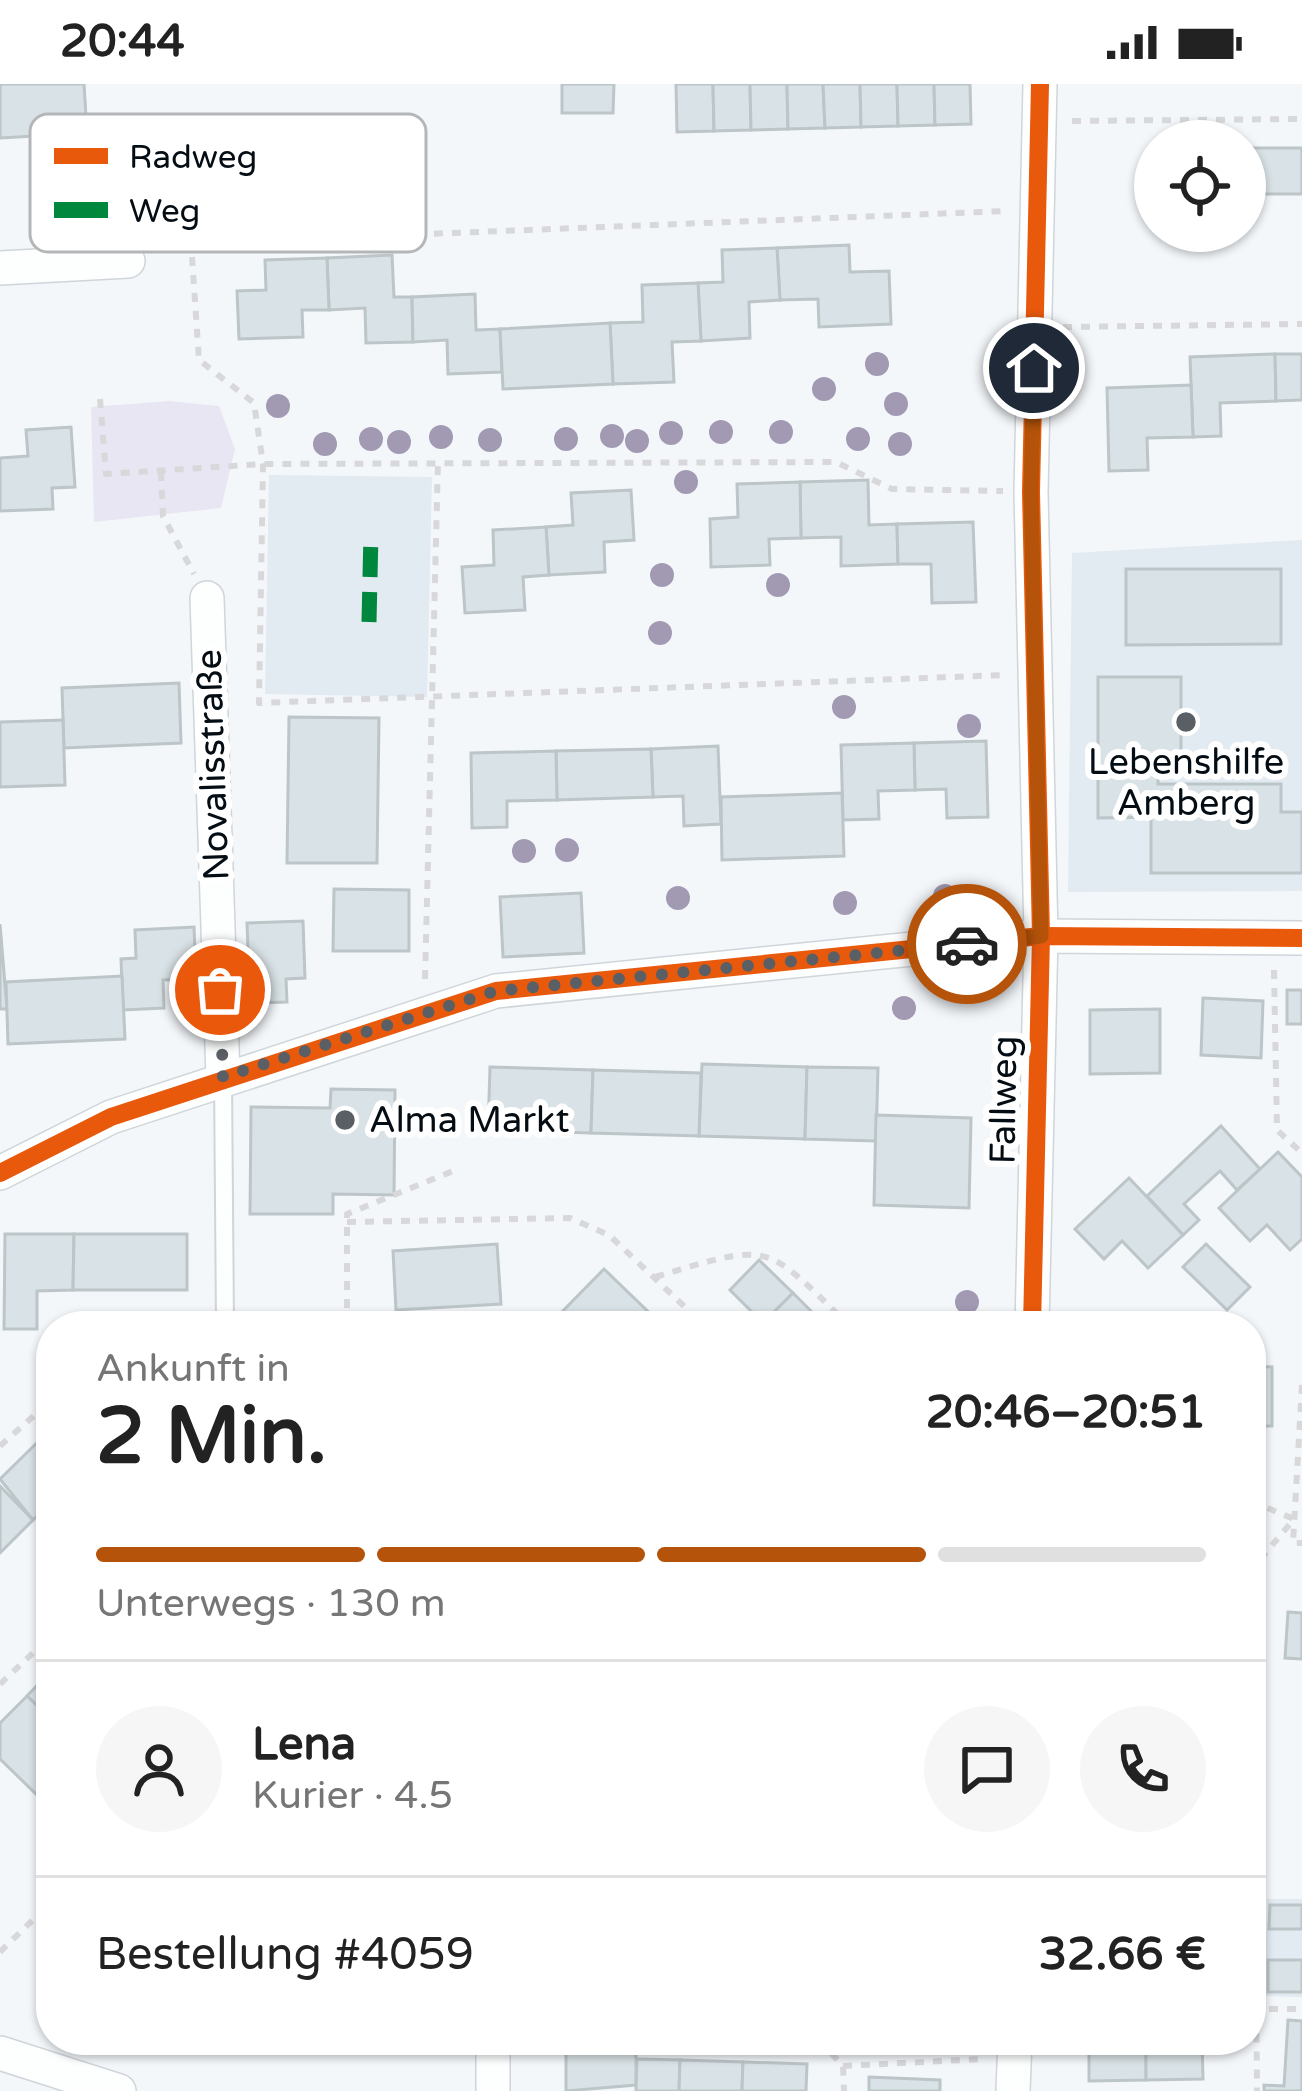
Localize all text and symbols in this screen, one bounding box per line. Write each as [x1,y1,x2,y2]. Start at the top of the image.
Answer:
text: 20:44 [60,15,185,69]
legend [30,114,426,252]
map controls [1134,120,1266,252]
button: locate [1134,120,1266,252]
text: Radweg [129,138,257,177]
text: Weg [129,192,200,231]
pin [983,317,1085,419]
icon: home [1001,335,1067,401]
street label: Novalisstraße [187,649,239,881]
marker: Lebenshilfe Amberg [1173,709,1199,735]
place label: Lebenshilfe Amberg [1088,741,1284,825]
courier [907,884,1027,1004]
icon: car [934,911,1000,977]
pin [169,939,271,1041]
icon: bag [187,957,253,1023]
street label: Fallweg [981,1035,1027,1165]
place label: Alma Markt [369,1099,569,1142]
marker: Alma Markt [332,1107,358,1133]
text: Ankunft in [96,1345,290,1392]
text: 20:46–20:51 [926,1386,1206,1440]
text: 2 Min. [96,1390,327,1484]
text: Unterwegs · 130 m [96,1580,446,1627]
button: person [96,1706,222,1832]
button: chat [924,1706,1050,1832]
button: phone [1080,1706,1206,1832]
text: Lena [252,1718,356,1772]
text: Kurier · 4.5 [252,1772,453,1819]
text: Bestellung #4059 [96,1928,474,1982]
text: 32.66 € [1039,1928,1206,1982]

